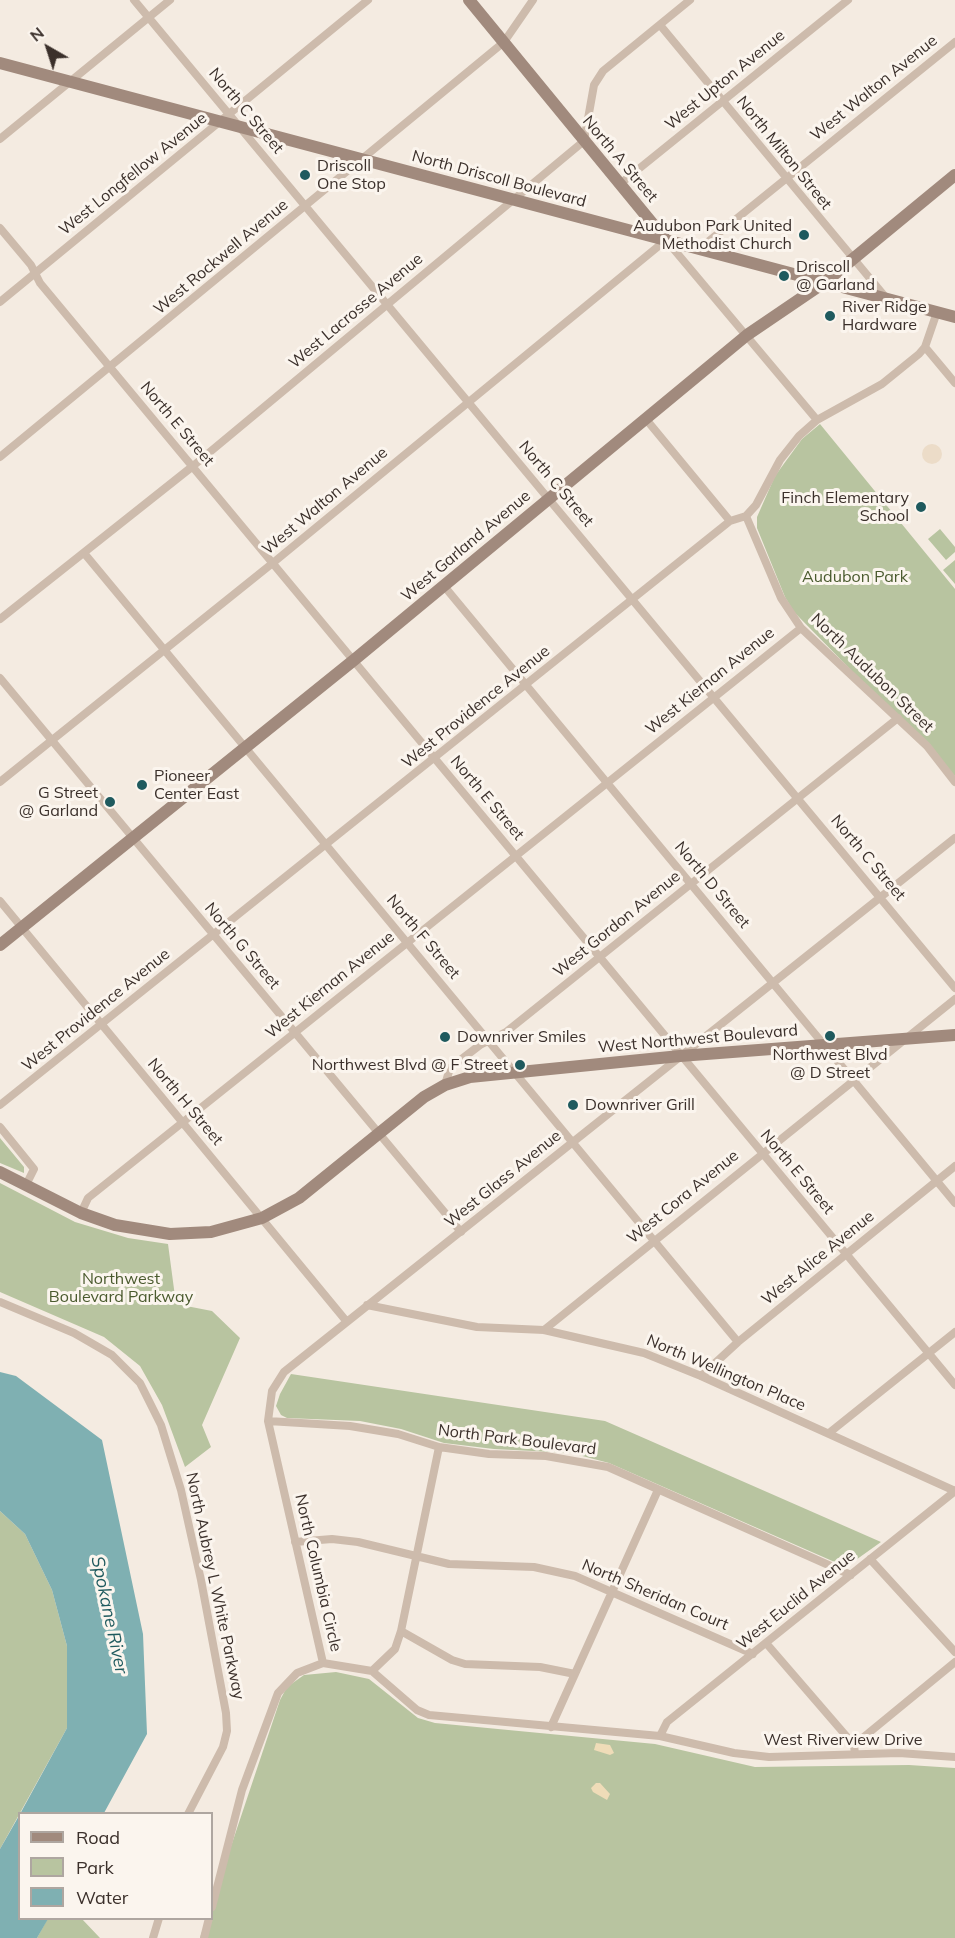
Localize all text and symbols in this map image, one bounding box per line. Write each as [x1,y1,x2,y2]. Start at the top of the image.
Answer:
north arrow [18,18,78,78]
text: N [26,22,48,46]
street label: West Upton Avenue [661,26,789,134]
street label: West Walton Avenue [807,31,941,145]
street label: North C Street [205,64,287,158]
street label: North Milton Street [732,92,836,214]
street label: West Longfellow Avenue [55,109,211,239]
street label: North A Street [578,112,662,206]
street label: North Driscoll Boulevard [410,146,588,212]
place label: Driscoll One Stop [317,156,386,194]
marker: Driscoll One Stop [298,168,312,182]
street label: West Rockwell Avenue [150,195,292,319]
place label: Audubon Park United Methodist Church [633,216,792,254]
marker: Audubon Park United Methodist Church [797,228,811,242]
street label: West Lacrosse Avenue [285,249,427,373]
place label: Driscoll @ Garland [796,257,875,295]
marker: Driscoll @ Garland [777,269,791,283]
place label: River Ridge Hardware [842,297,927,335]
marker: River Ridge Hardware [823,309,837,323]
street label: North E Street [136,378,218,470]
street label: North C Street [515,437,597,531]
street label: West Walton Avenue [259,443,391,559]
street label: West Garland Avenue [398,486,534,606]
place label: Finch Elementary School [781,488,909,526]
marker: Finch Elementary School [914,500,928,514]
park label: Audubon Park [802,567,908,587]
street label: North Audubon Street [807,610,937,736]
street label: West Kiernan Avenue [642,623,778,739]
street label: West Providence Avenue [398,641,554,773]
street label: North E Street [446,752,528,844]
place label: Pioneer Center East [154,766,239,804]
marker: Pioneer Center East [135,778,149,792]
place label: G Street @ Garland [19,783,98,821]
marker: G Street @ Garland [103,795,117,809]
street label: North C Street [827,811,909,905]
street label: North D Street [670,838,754,932]
street label: West Gordon Avenue [550,867,684,981]
street label: North F Street [382,891,464,983]
street label: North G Street [200,899,284,993]
street label: West Kiernan Avenue [262,927,398,1043]
street label: West Providence Avenue [18,944,174,1076]
street label: West Northwest Boulevard [597,1021,799,1057]
place label: Downriver Smiles [457,1027,586,1047]
marker: Northwest Blvd @ D Street [823,1029,837,1043]
marker: Downriver Smiles [438,1030,452,1044]
place label: Northwest Blvd @ D Street [772,1045,888,1083]
street label: North H Street [143,1055,227,1149]
place label: Northwest Blvd @ F Street [312,1055,508,1075]
marker: Northwest Blvd @ F Street [513,1058,527,1072]
place label: Downriver Grill [585,1095,695,1115]
marker: Downriver Grill [566,1098,580,1112]
street label: West Glass Avenue [441,1126,565,1232]
street label: North E Street [756,1126,838,1218]
street label: West Cora Avenue [623,1146,743,1248]
street label: West Alice Avenue [758,1207,878,1309]
park label: Northwest Boulevard Parkway [49,1269,193,1307]
street label: North Wellington Place [644,1331,808,1415]
street label: North Park Boulevard [437,1421,597,1459]
street label: North Aubrey L White Parkway [182,1471,248,1701]
street label: North Columbia Circle [291,1492,345,1654]
street label: West Euclid Avenue [733,1546,859,1654]
water label: Spokane River [86,1554,132,1676]
street label: North Sheridan Court [579,1555,731,1635]
street label: West Riverview Drive [763,1730,923,1750]
legend [18,1812,213,1920]
text: Road [76,1826,120,1849]
text: Park [76,1856,114,1879]
text: Water [76,1886,128,1909]

